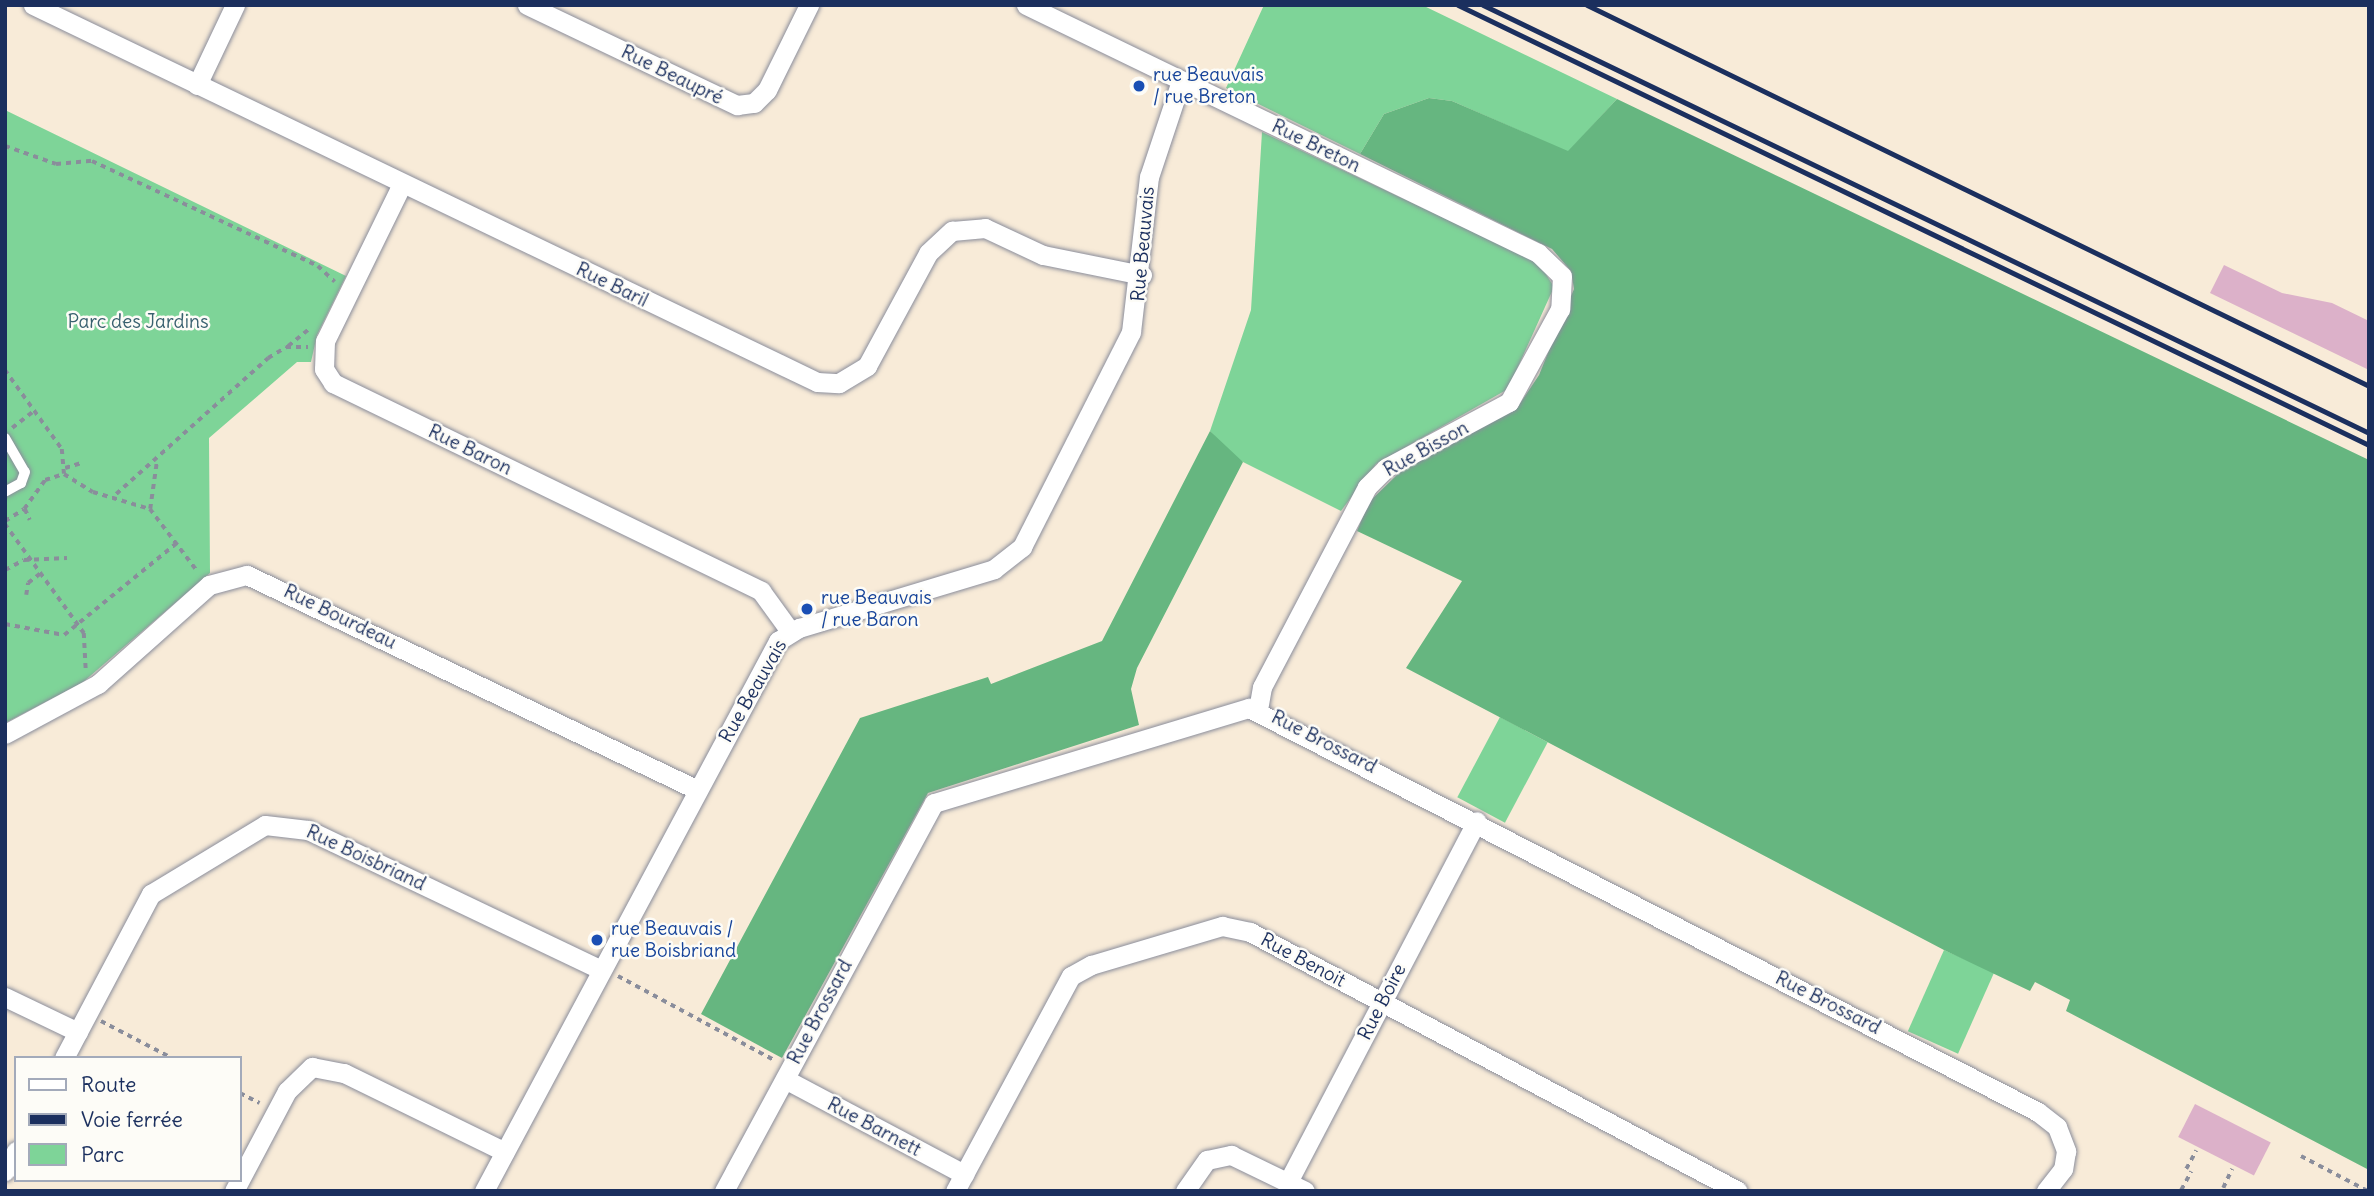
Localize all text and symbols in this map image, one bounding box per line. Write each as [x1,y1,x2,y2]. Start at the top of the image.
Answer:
street label: Rue Beaupré [617,41,727,109]
place label: rue Beauvais / rue Breton [1153,64,1264,108]
marker: rue Beauvais / rue Breton [1131,78,1147,94]
street label: Rue Breton [1268,115,1364,177]
street label: Rue Beauvais [1127,186,1159,302]
street label: Rue Baril [572,258,652,312]
park label: Parc des Jardins [67,311,209,333]
street label: Rue Bisson [1380,416,1472,482]
street label: Rue Baron [424,420,516,480]
street label: Rue Bourdeau [280,580,400,654]
place label: rue Beauvais / rue Baron [821,587,932,631]
marker: rue Beauvais / rue Baron [799,601,815,617]
street label: Rue Beauvais [714,635,792,747]
street label: Rue Brossard [1267,706,1381,778]
street label: Rue Boisbriand [303,820,429,896]
place label: rue Beauvais / rue Boisbriand [611,918,736,962]
street label: Rue Benoit [1257,928,1349,992]
marker: rue Beauvais / rue Boisbriand [589,932,605,948]
street label: Rue Brossard [783,956,857,1068]
street label: Rue Boire [1353,960,1411,1044]
street label: Rue Brossard [1771,967,1885,1039]
legend [14,1056,242,1182]
text: Route [81,1071,136,1098]
street label: Rue Barnett [823,1093,925,1161]
text: Voie ferrée [81,1106,183,1133]
text: Parc [81,1141,124,1168]

